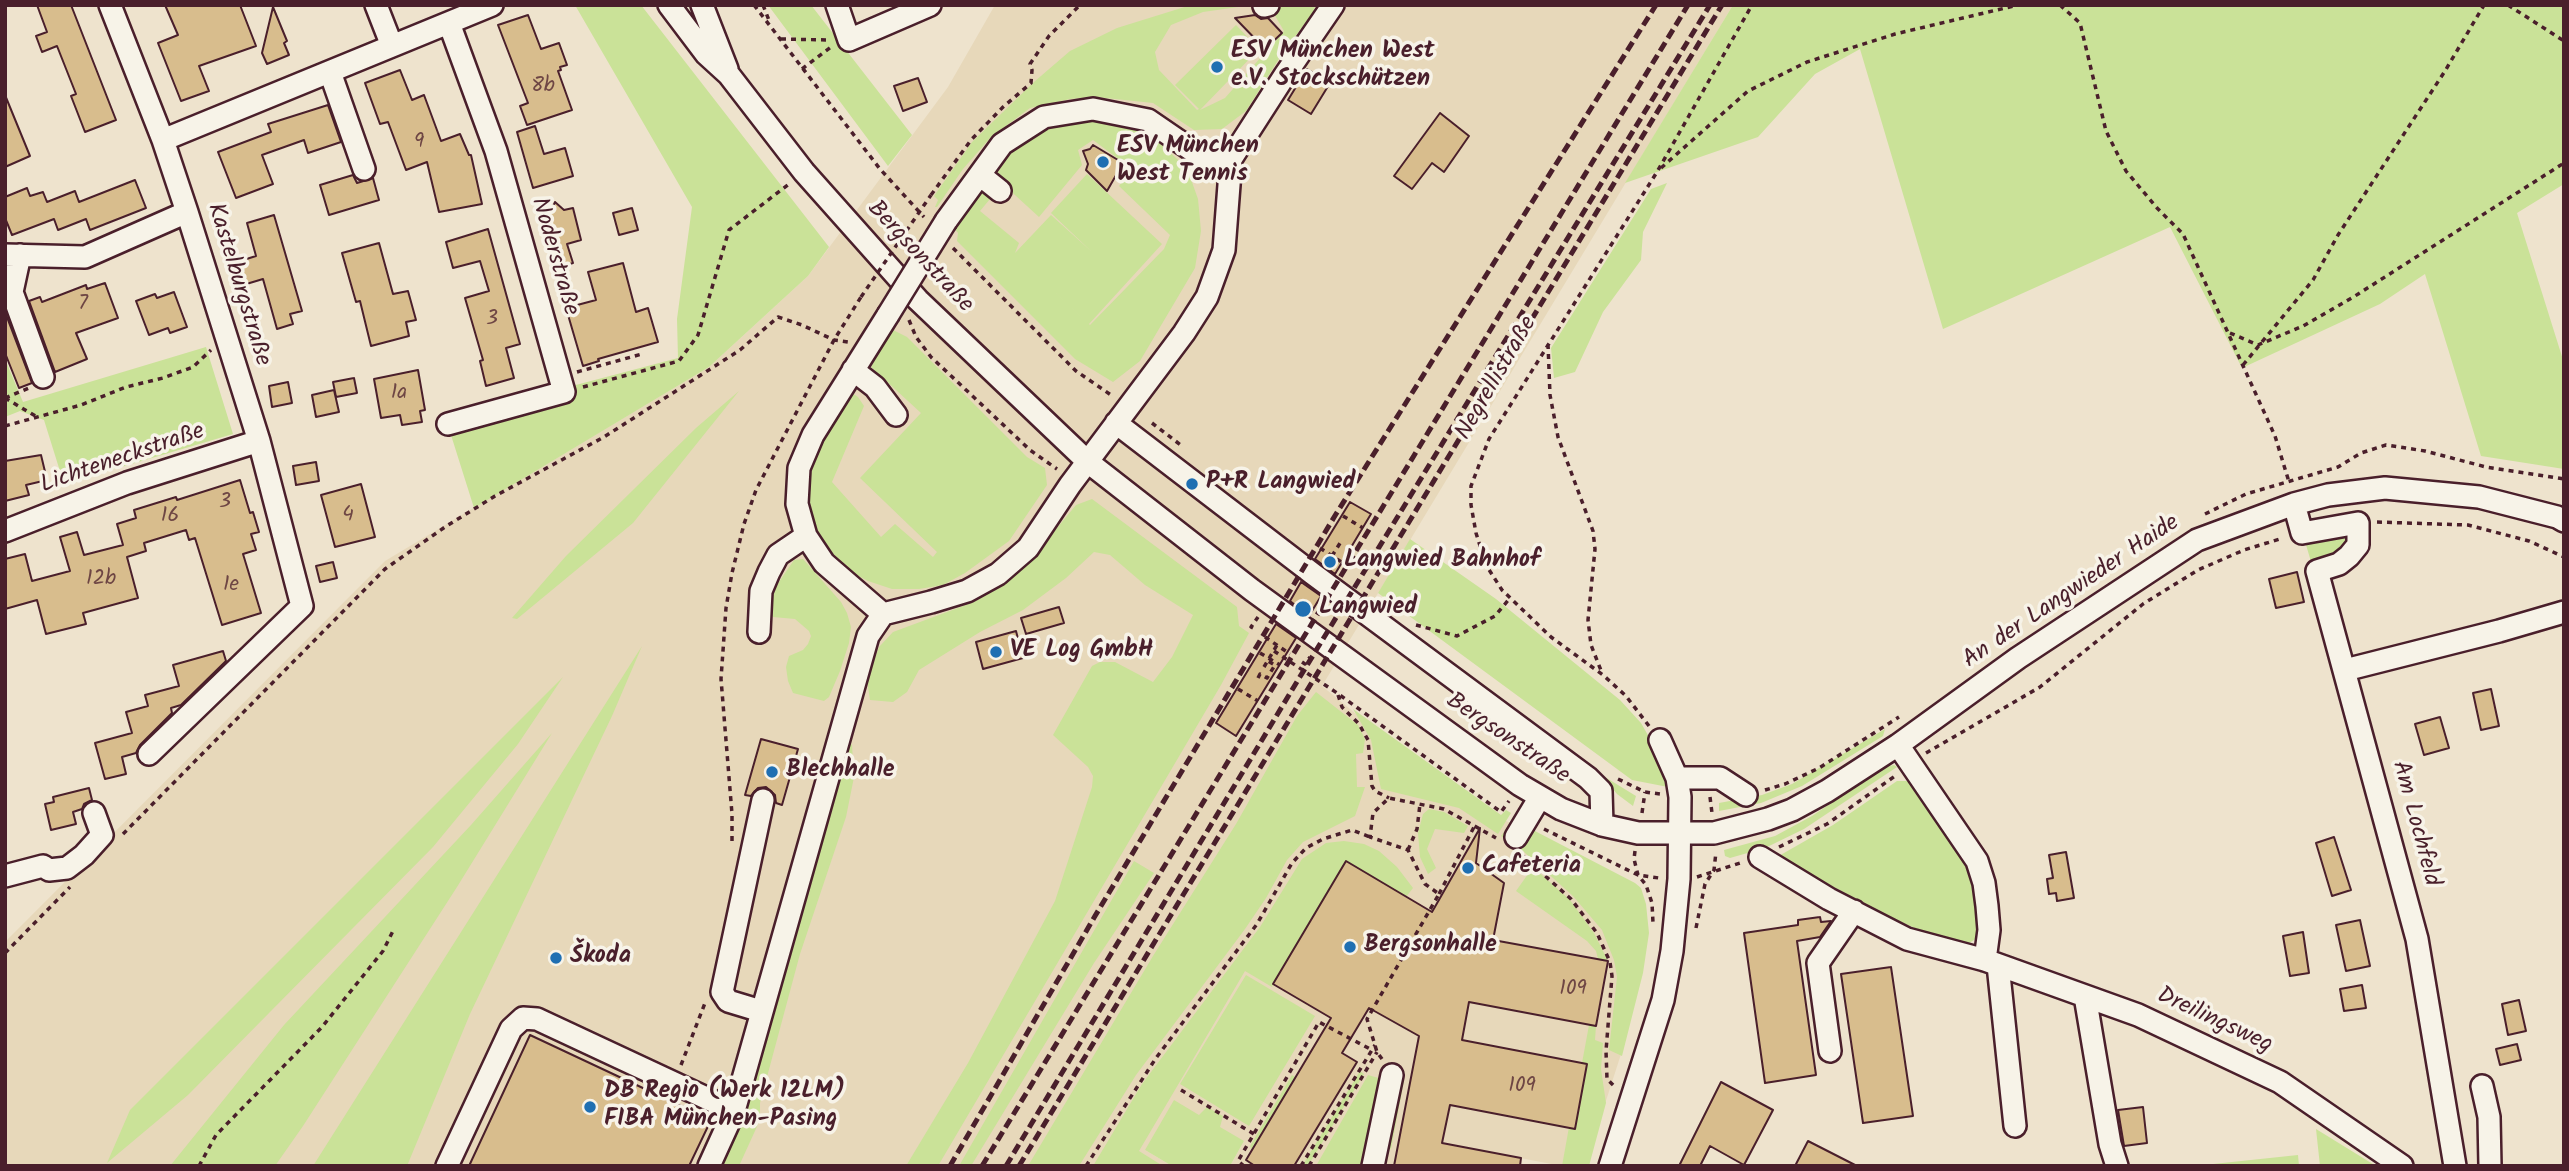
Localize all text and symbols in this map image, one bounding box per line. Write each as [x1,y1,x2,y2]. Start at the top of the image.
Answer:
place label: ESV München West e.V. Stockschützen [1231,39,1434,95]
marker: ESV München West e.V. Stockschützen [1209,59,1225,75]
house number: 8b [531,74,555,100]
house number: 9 [414,130,424,156]
place label: ESV München West Tennis [1117,134,1259,190]
marker: ESV München West Tennis [1095,154,1111,170]
street label: Noderstraße [522,195,584,319]
street label: Bergsonstraße [860,196,978,320]
street label: Kastelburgstraße [199,200,275,370]
house number: 7 [78,292,88,318]
house number: 3 [486,307,498,333]
street label: Negrellistraße [1451,312,1545,446]
house number: 1a [391,381,407,407]
street label: Lichteneckstraße [37,418,209,502]
place label: P+R Langwied [1206,470,1355,498]
marker: P+R Langwied [1184,476,1200,492]
house number: 3 [219,490,231,516]
house number: 4 [342,503,354,529]
house number: 16 [161,504,179,530]
street label: An der Langwieder Haide [1958,510,2186,676]
place label: Langwied Bahnhof [1344,548,1540,576]
marker: Langwied Bahnhof [1322,554,1338,570]
house number: 12b [86,567,116,593]
house number: 1e [223,573,239,599]
place label: Langwied [1319,595,1417,623]
marker: Langwied [1293,599,1313,619]
place label: VE Log GmbH [1010,638,1153,666]
marker: VE Log GmbH [988,644,1004,660]
street label: Bergsonstraße [1440,688,1574,792]
place label: Blechhalle [786,758,895,786]
street label: Am Lochfeld [2383,758,2445,890]
marker: Blechhalle [764,764,780,780]
place label: Cafeteria [1482,854,1581,882]
marker: Cafeteria [1460,860,1476,876]
place label: Bergsonhalle [1364,933,1497,961]
marker: Bergsonhalle [1342,939,1358,955]
place label: Škoda [570,944,631,972]
marker: Škoda [548,950,564,966]
house number: 109 [1559,977,1587,1003]
street label: Dreilingsweg [2152,983,2276,1061]
house number: 109 [1508,1074,1536,1100]
place label: DB Regio (Werk 12LM) FIBA München-Pasing [604,1079,845,1135]
marker: DB Regio (Werk 12LM) FIBA München-Pasing [582,1099,598,1115]

